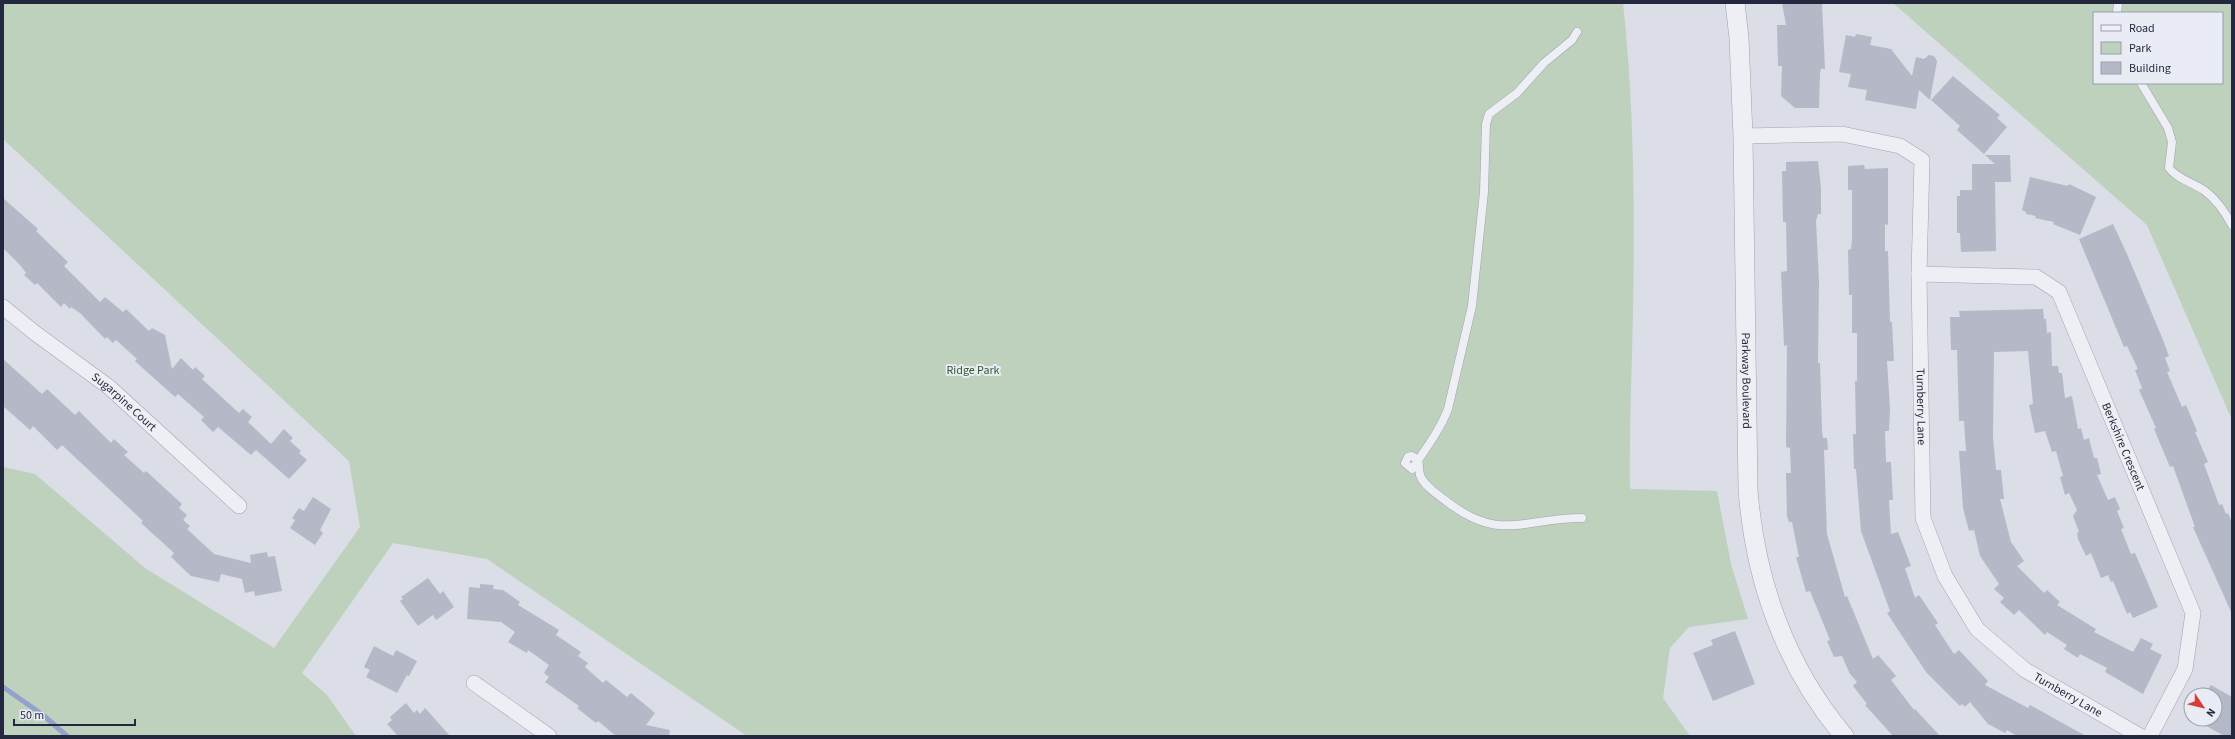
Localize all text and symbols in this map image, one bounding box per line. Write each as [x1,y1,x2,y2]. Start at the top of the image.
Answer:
legend [2093,12,2223,84]
text: Road [2129,20,2155,37]
text: Park [2129,40,2151,57]
text: Building [2129,60,2171,77]
street label: Parkway Boulevard [1737,332,1755,429]
park label: Ridge Park [946,362,1000,379]
street label: Turnberry Lane [1912,368,1930,445]
street label: Sugarpine Court [88,369,160,436]
street label: Berkshire Crescent [2097,400,2149,493]
street label: Turnberry Lane [2030,669,2105,722]
north arrow [2183,687,2223,727]
scale bar [14,701,135,727]
text: N [2203,705,2219,720]
text: 50 m [20,707,44,724]

